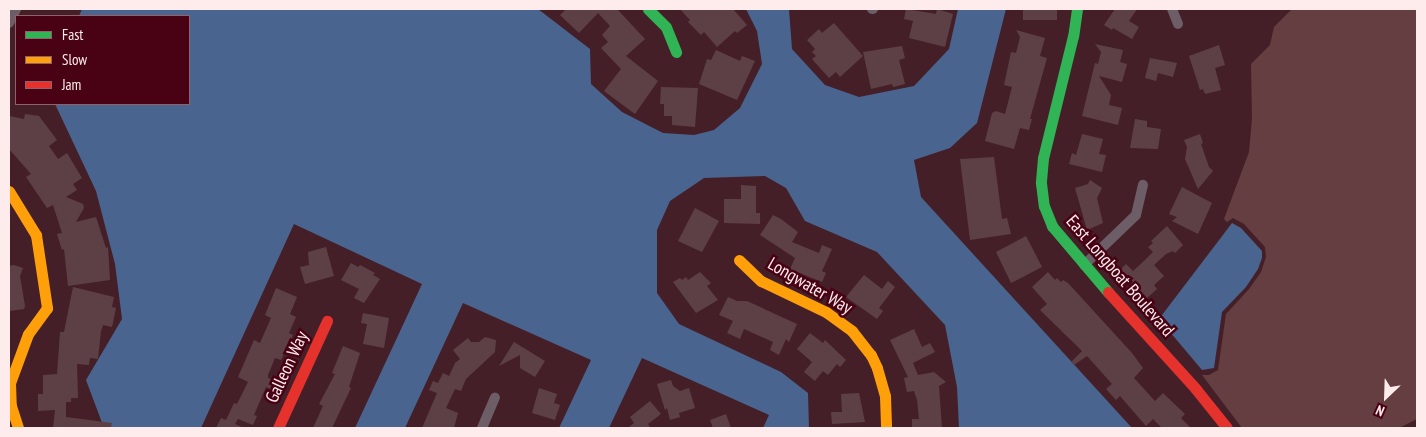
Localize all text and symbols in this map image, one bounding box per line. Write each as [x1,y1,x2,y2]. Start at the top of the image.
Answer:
legend [15,15,190,105]
text: Fast [62,25,83,44]
text: Slow [62,50,87,69]
text: Jam [62,75,81,94]
street label: East Longboat Boulevard [1061,211,1179,341]
street label: Longwater Way [764,253,856,319]
street label: Galleon Way [261,328,313,406]
north arrow [1361,372,1411,422]
text: N [1373,401,1387,420]

